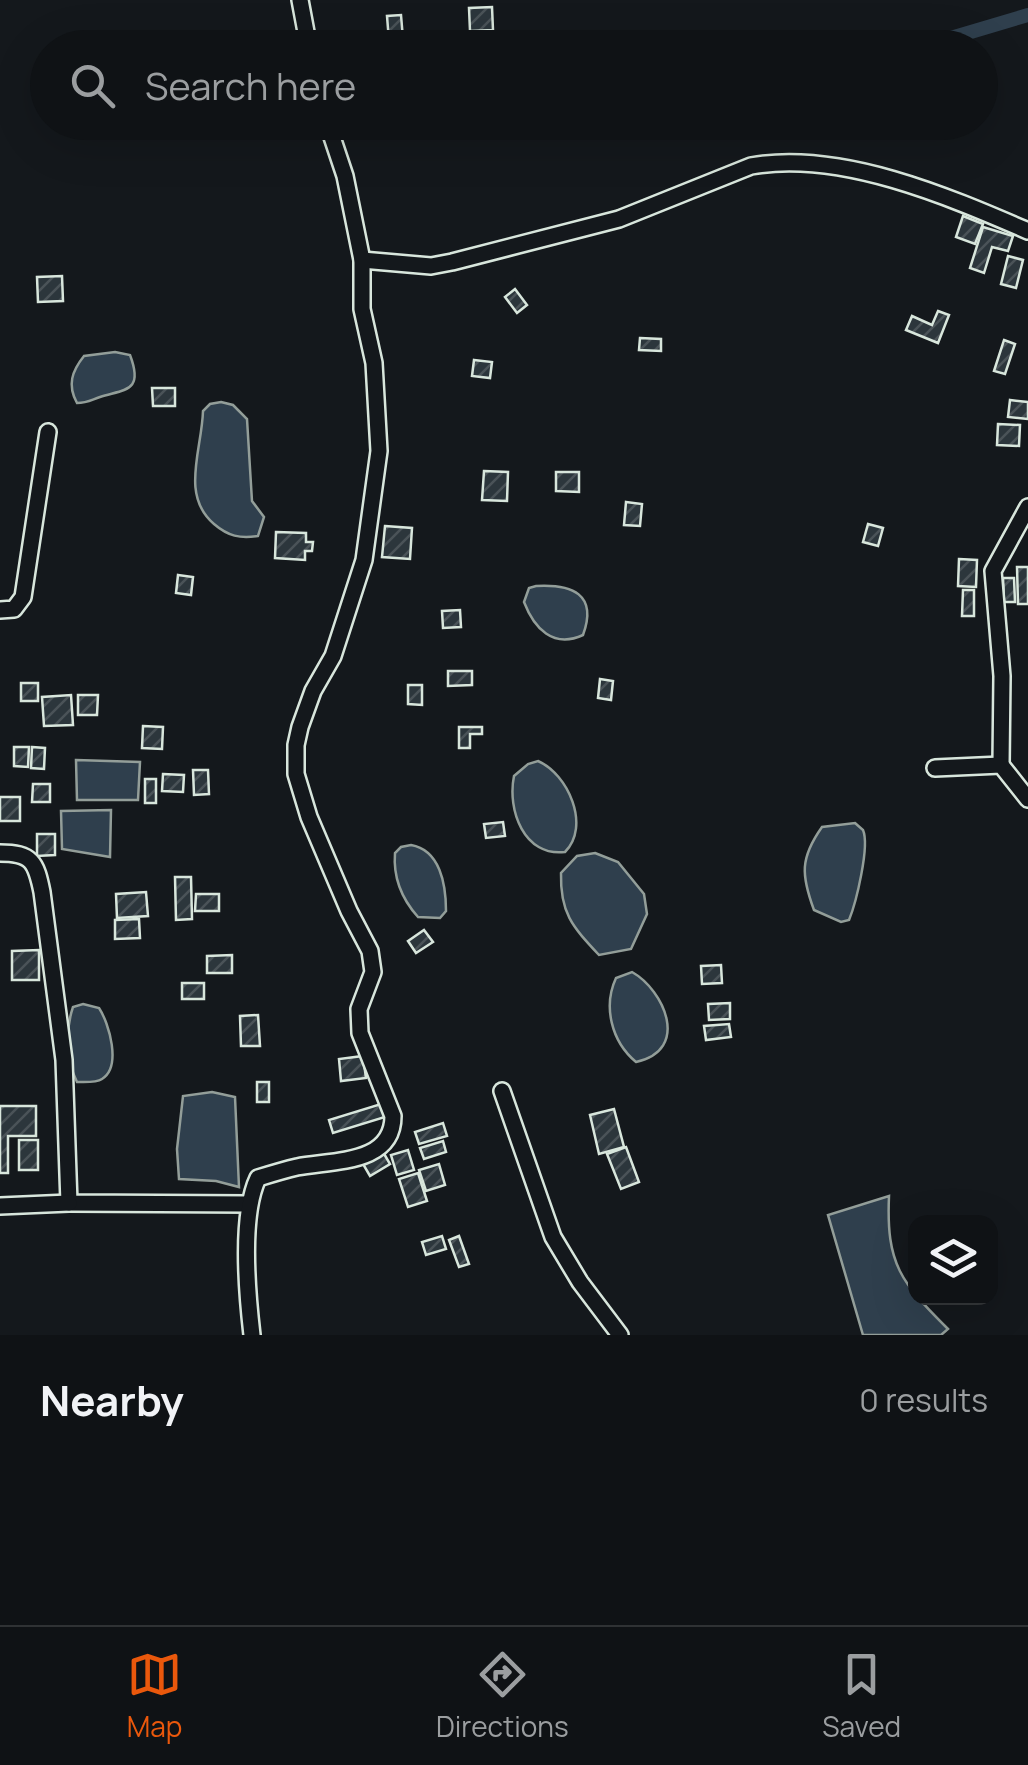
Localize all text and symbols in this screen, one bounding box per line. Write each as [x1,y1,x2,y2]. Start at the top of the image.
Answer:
search box [30,30,998,140]
icon: search [65,58,120,113]
text: Search here [145,59,356,111]
map controls [908,1215,998,1305]
button: layers [908,1215,998,1305]
text: Nearby [40,1371,184,1429]
text: 0 results [859,1378,988,1422]
tab: Map [127,1647,182,1745]
tab: Directions [436,1647,569,1745]
tab: Saved [822,1647,901,1745]

